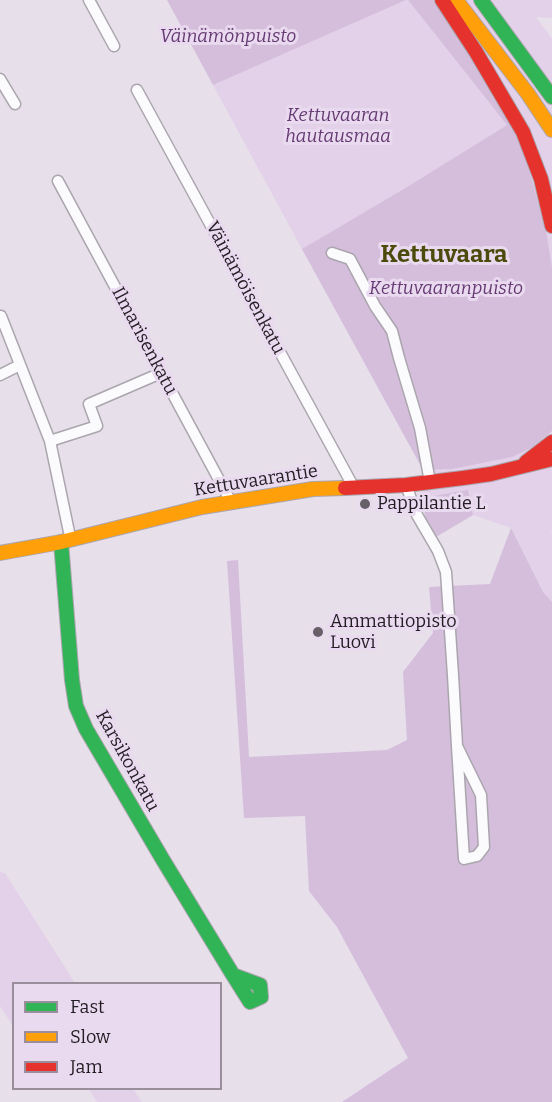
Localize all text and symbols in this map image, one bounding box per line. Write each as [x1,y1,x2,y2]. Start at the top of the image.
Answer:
park label: Väinämönpuisto [160,26,296,48]
park label: Kettuvaaran hautausmaa [285,105,391,148]
street label: Väinämöisenkatu [201,218,289,358]
district label: Kettuvaara [381,241,507,269]
park label: Kettuvaaranpuisto [369,278,523,300]
street label: Ilmarisenkatu [107,284,181,398]
street label: Kettuvaarantie [193,461,319,501]
place label: Pappilantie L [377,493,485,515]
marker: Pappilantie L [358,497,372,511]
place label: Ammattiopisto Luovi [330,611,457,654]
marker: Ammattiopisto Luovi [311,625,325,639]
street label: Karsikonkatu [90,707,164,815]
legend [12,982,222,1090]
text: Fast [70,996,105,1018]
text: Slow [70,1026,110,1048]
text: Jam [70,1056,103,1078]

